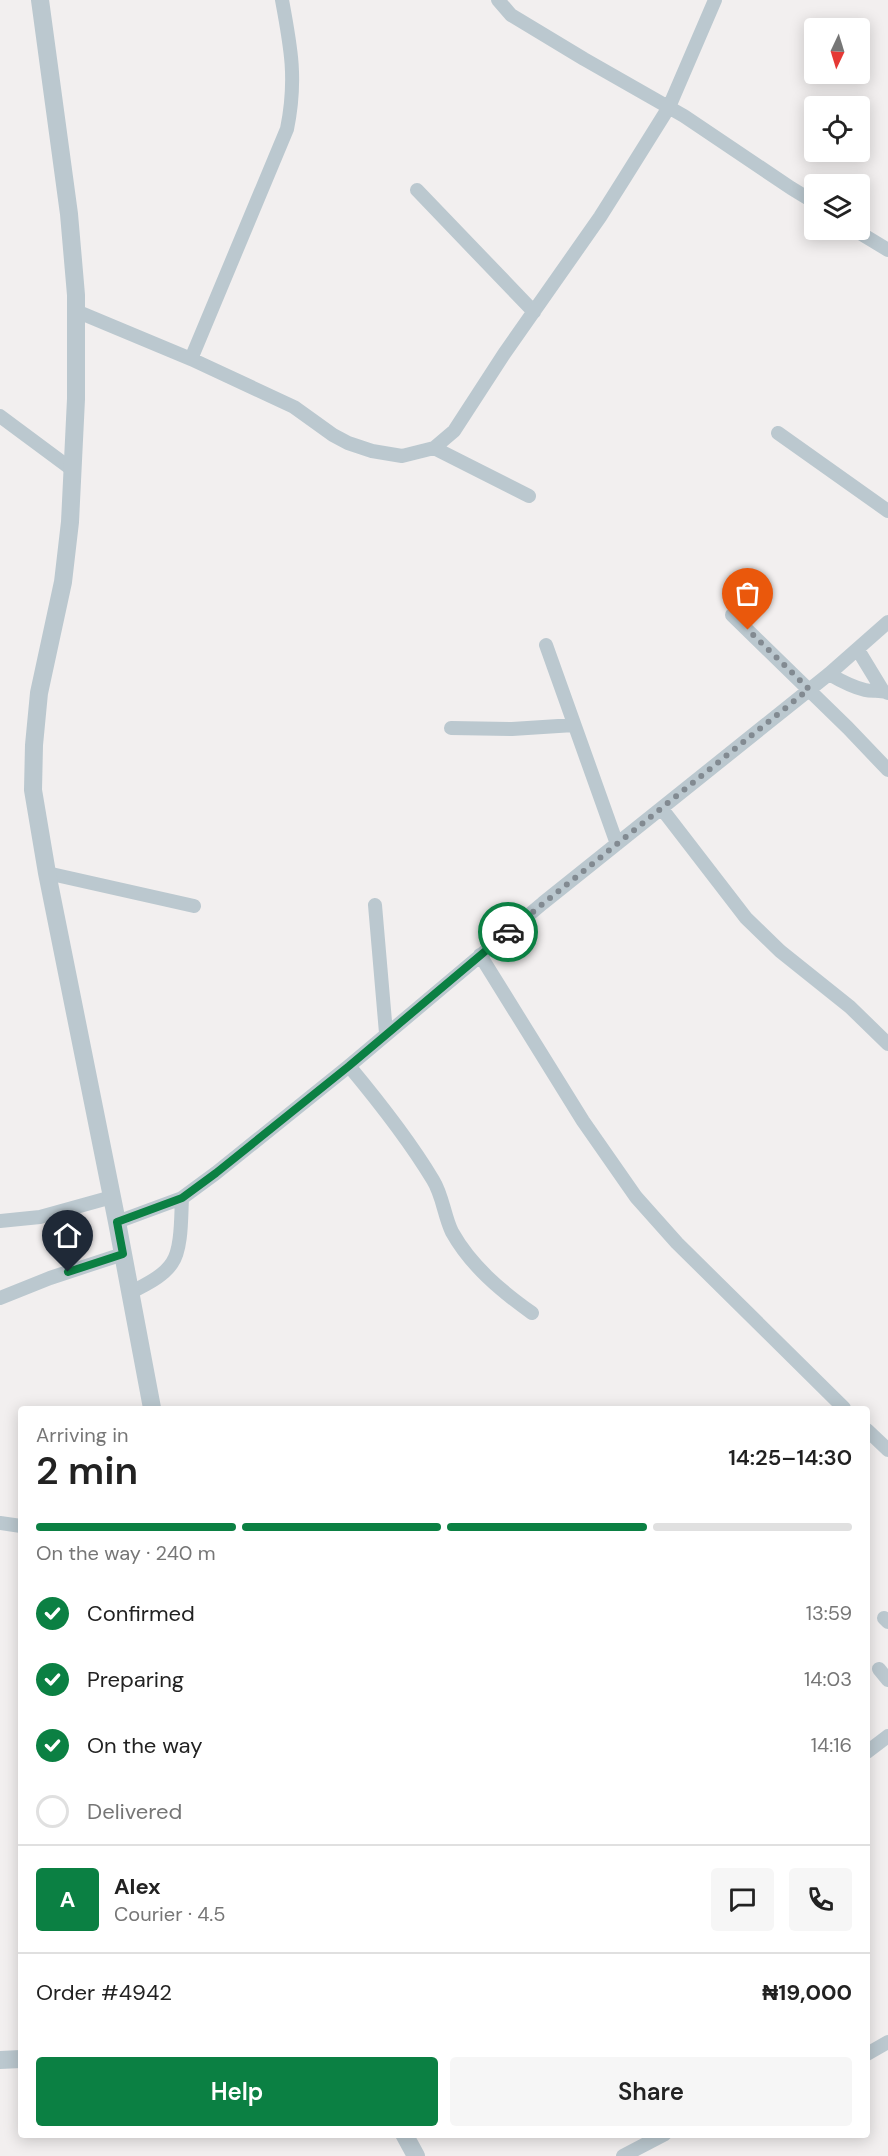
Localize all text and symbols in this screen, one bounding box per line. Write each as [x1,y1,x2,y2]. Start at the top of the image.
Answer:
north arrow [804,18,870,84]
map controls [804,18,870,240]
button: locate [804,96,870,162]
button: layers [804,174,870,240]
pin [722,568,773,630]
icon: bag [731,577,764,610]
courier [478,902,538,962]
icon: car [492,916,525,949]
pin [42,1210,93,1272]
icon: home [51,1219,84,1252]
text: Arriving in [36,1422,128,1448]
text: 14:25–14:30 [728,1443,852,1472]
text: 2 min [36,1445,138,1496]
text: On the way · 240 m [36,1540,216,1566]
icon: check [36,1597,69,1630]
text: Confirmed [87,1599,195,1628]
text: 13:59 [806,1600,852,1626]
icon: check [36,1663,69,1696]
text: Preparing [87,1665,184,1694]
text: 14:03 [804,1666,852,1692]
icon: check [36,1729,69,1762]
text: On the way [87,1731,202,1760]
text: 14:16 [811,1732,852,1758]
text: Delivered [87,1797,182,1826]
button: chat [711,1868,774,1931]
button: phone [789,1868,852,1931]
text: Alex [114,1872,161,1901]
text: A [60,1885,75,1914]
text: Courier · 4.5 [114,1901,226,1927]
text: Order #4942 [36,1978,172,2007]
text: ₦19,000 [762,1978,852,2007]
button: Help [36,2057,438,2126]
button: Share [450,2057,852,2126]

